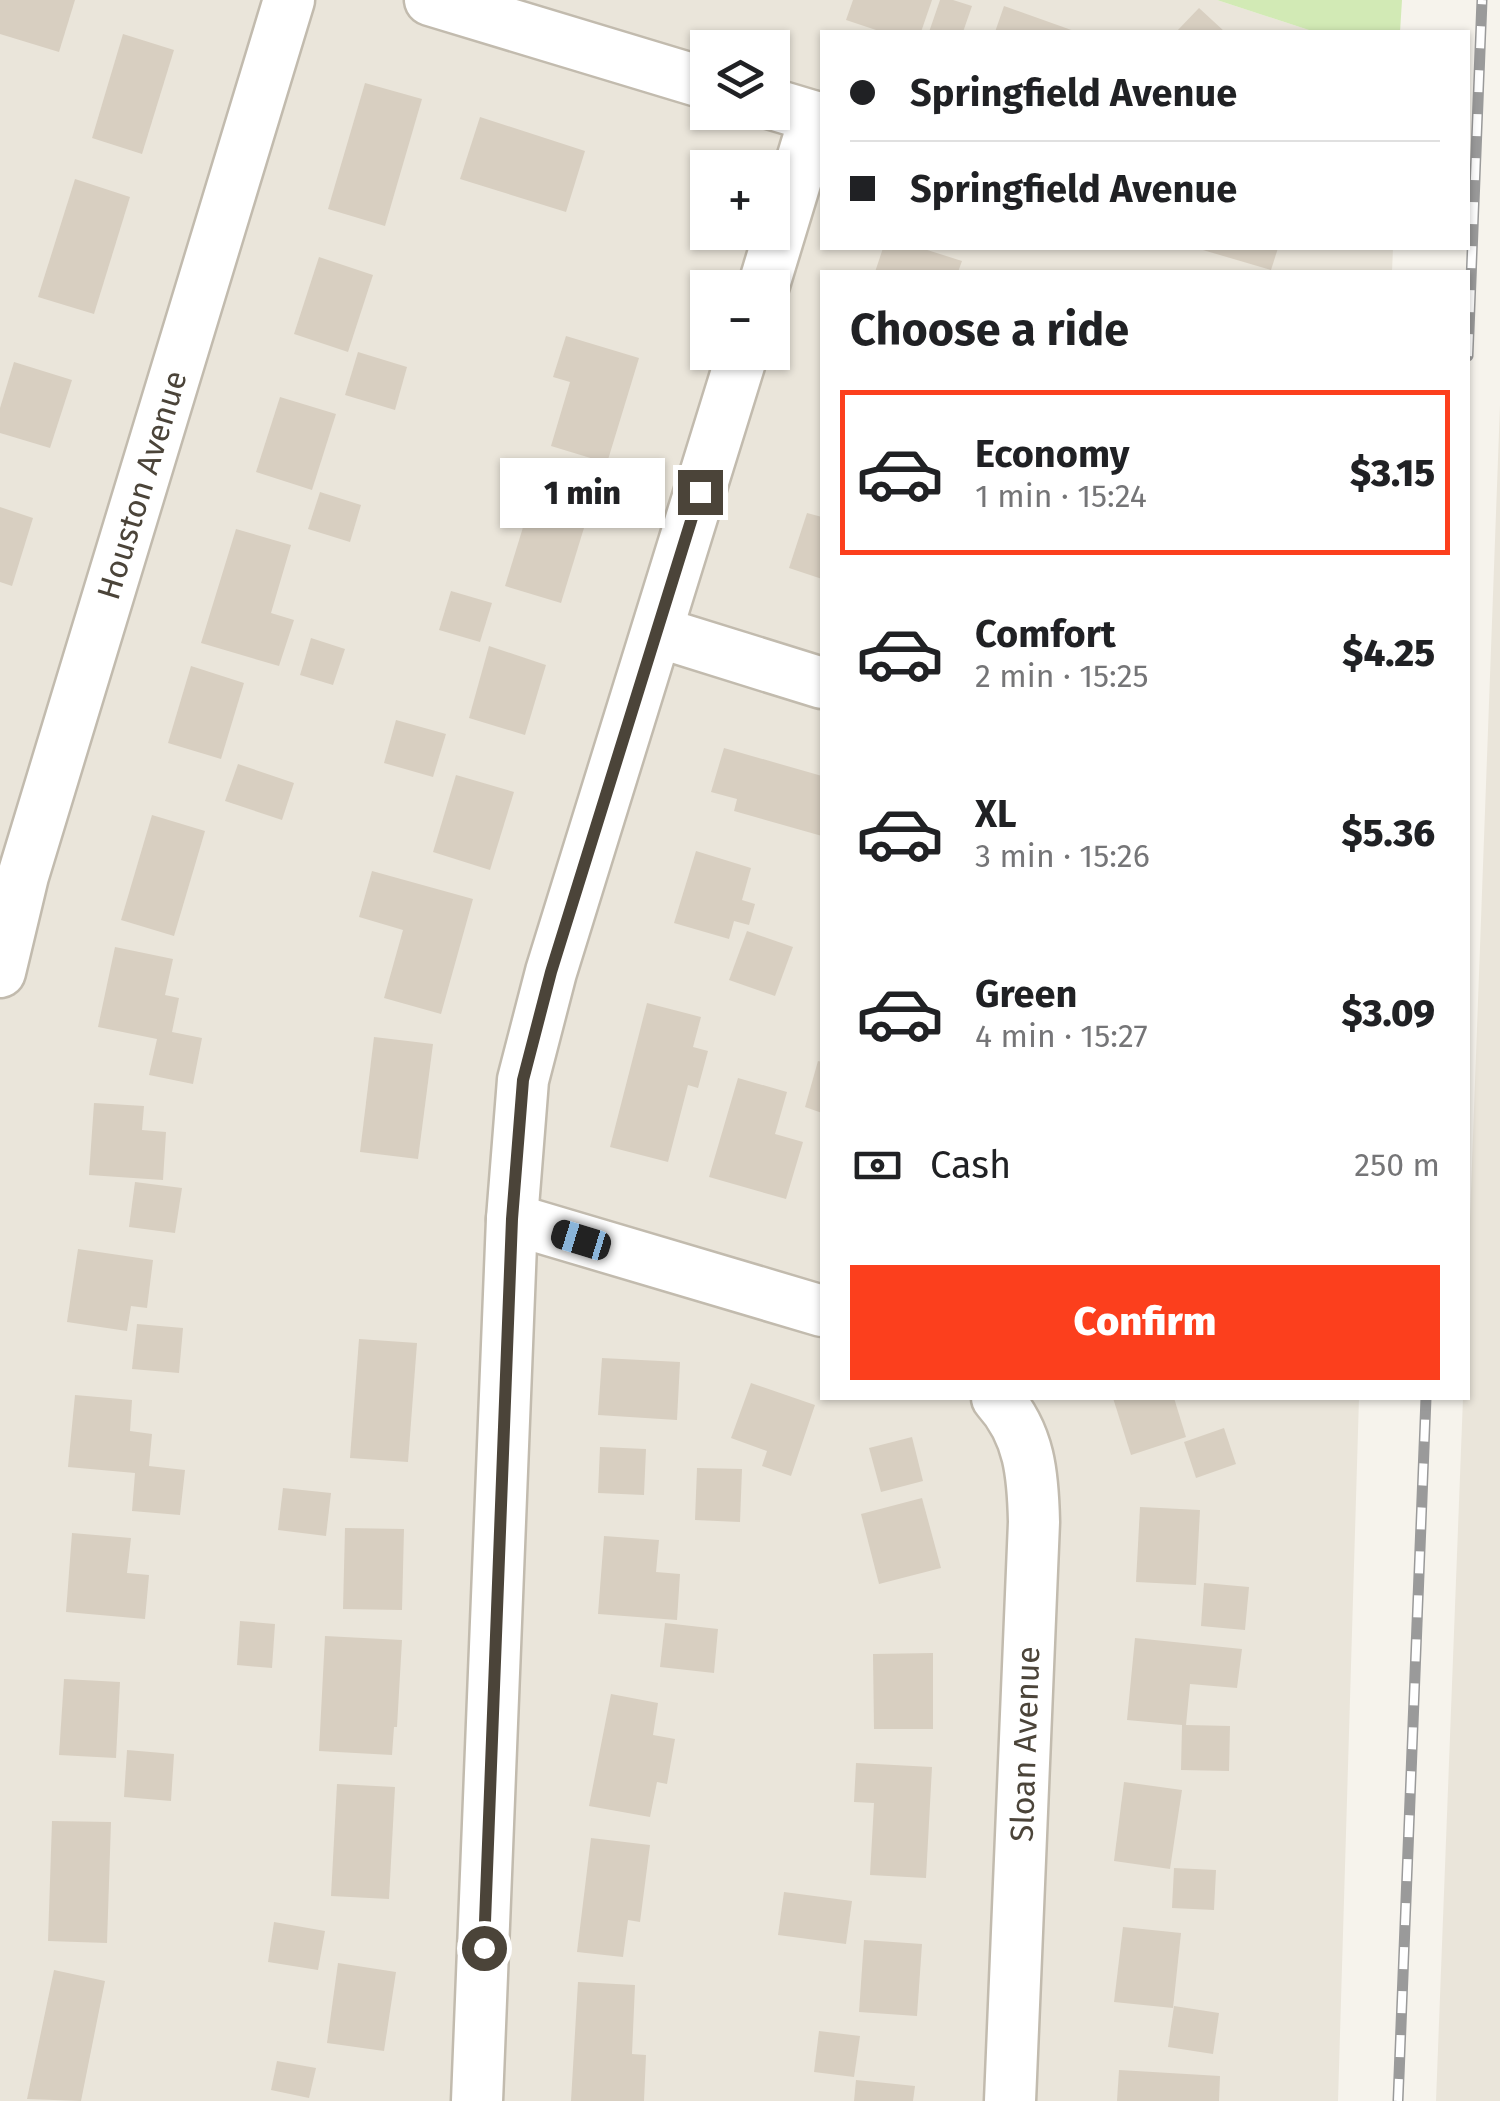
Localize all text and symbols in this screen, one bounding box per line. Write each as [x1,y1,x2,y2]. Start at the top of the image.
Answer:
map controls [690,30,790,370]
button: layers [690,30,790,130]
text: Springfield Avenue [910,70,1237,116]
button: + [690,150,790,250]
text: Springfield Avenue [910,166,1237,212]
button: − [690,270,790,370]
text: Choose a ride [850,303,1129,357]
street label: Houston Avenue [89,366,195,604]
icon: car [855,428,945,518]
text: Economy [975,431,1130,477]
text: $3.15 [1350,450,1435,496]
callout: 1 min [500,457,665,527]
route end [678,470,723,515]
text: 1 min [544,474,621,512]
text: 1 min · 15:24 [975,477,1147,515]
icon: car [855,608,945,698]
text: Comfort [975,611,1116,657]
text: $4.25 [1342,630,1435,676]
text: 2 min · 15:25 [975,657,1149,695]
icon: car [855,788,945,878]
text: XL [975,791,1017,837]
text: $5.36 [1342,810,1435,856]
text: 3 min · 15:26 [975,837,1150,875]
icon: car [855,968,945,1058]
text: Green [975,971,1078,1017]
text: $3.09 [1341,990,1435,1036]
text: 4 min · 15:27 [975,1017,1148,1055]
icon: cash [850,1138,905,1193]
text: Cash [930,1142,1011,1188]
text: 250 m [1354,1146,1440,1184]
car [548,1217,614,1263]
button: Confirm [850,1265,1440,1380]
street label: Sloan Avenue [1003,1645,1047,1843]
route start [462,1926,507,1971]

